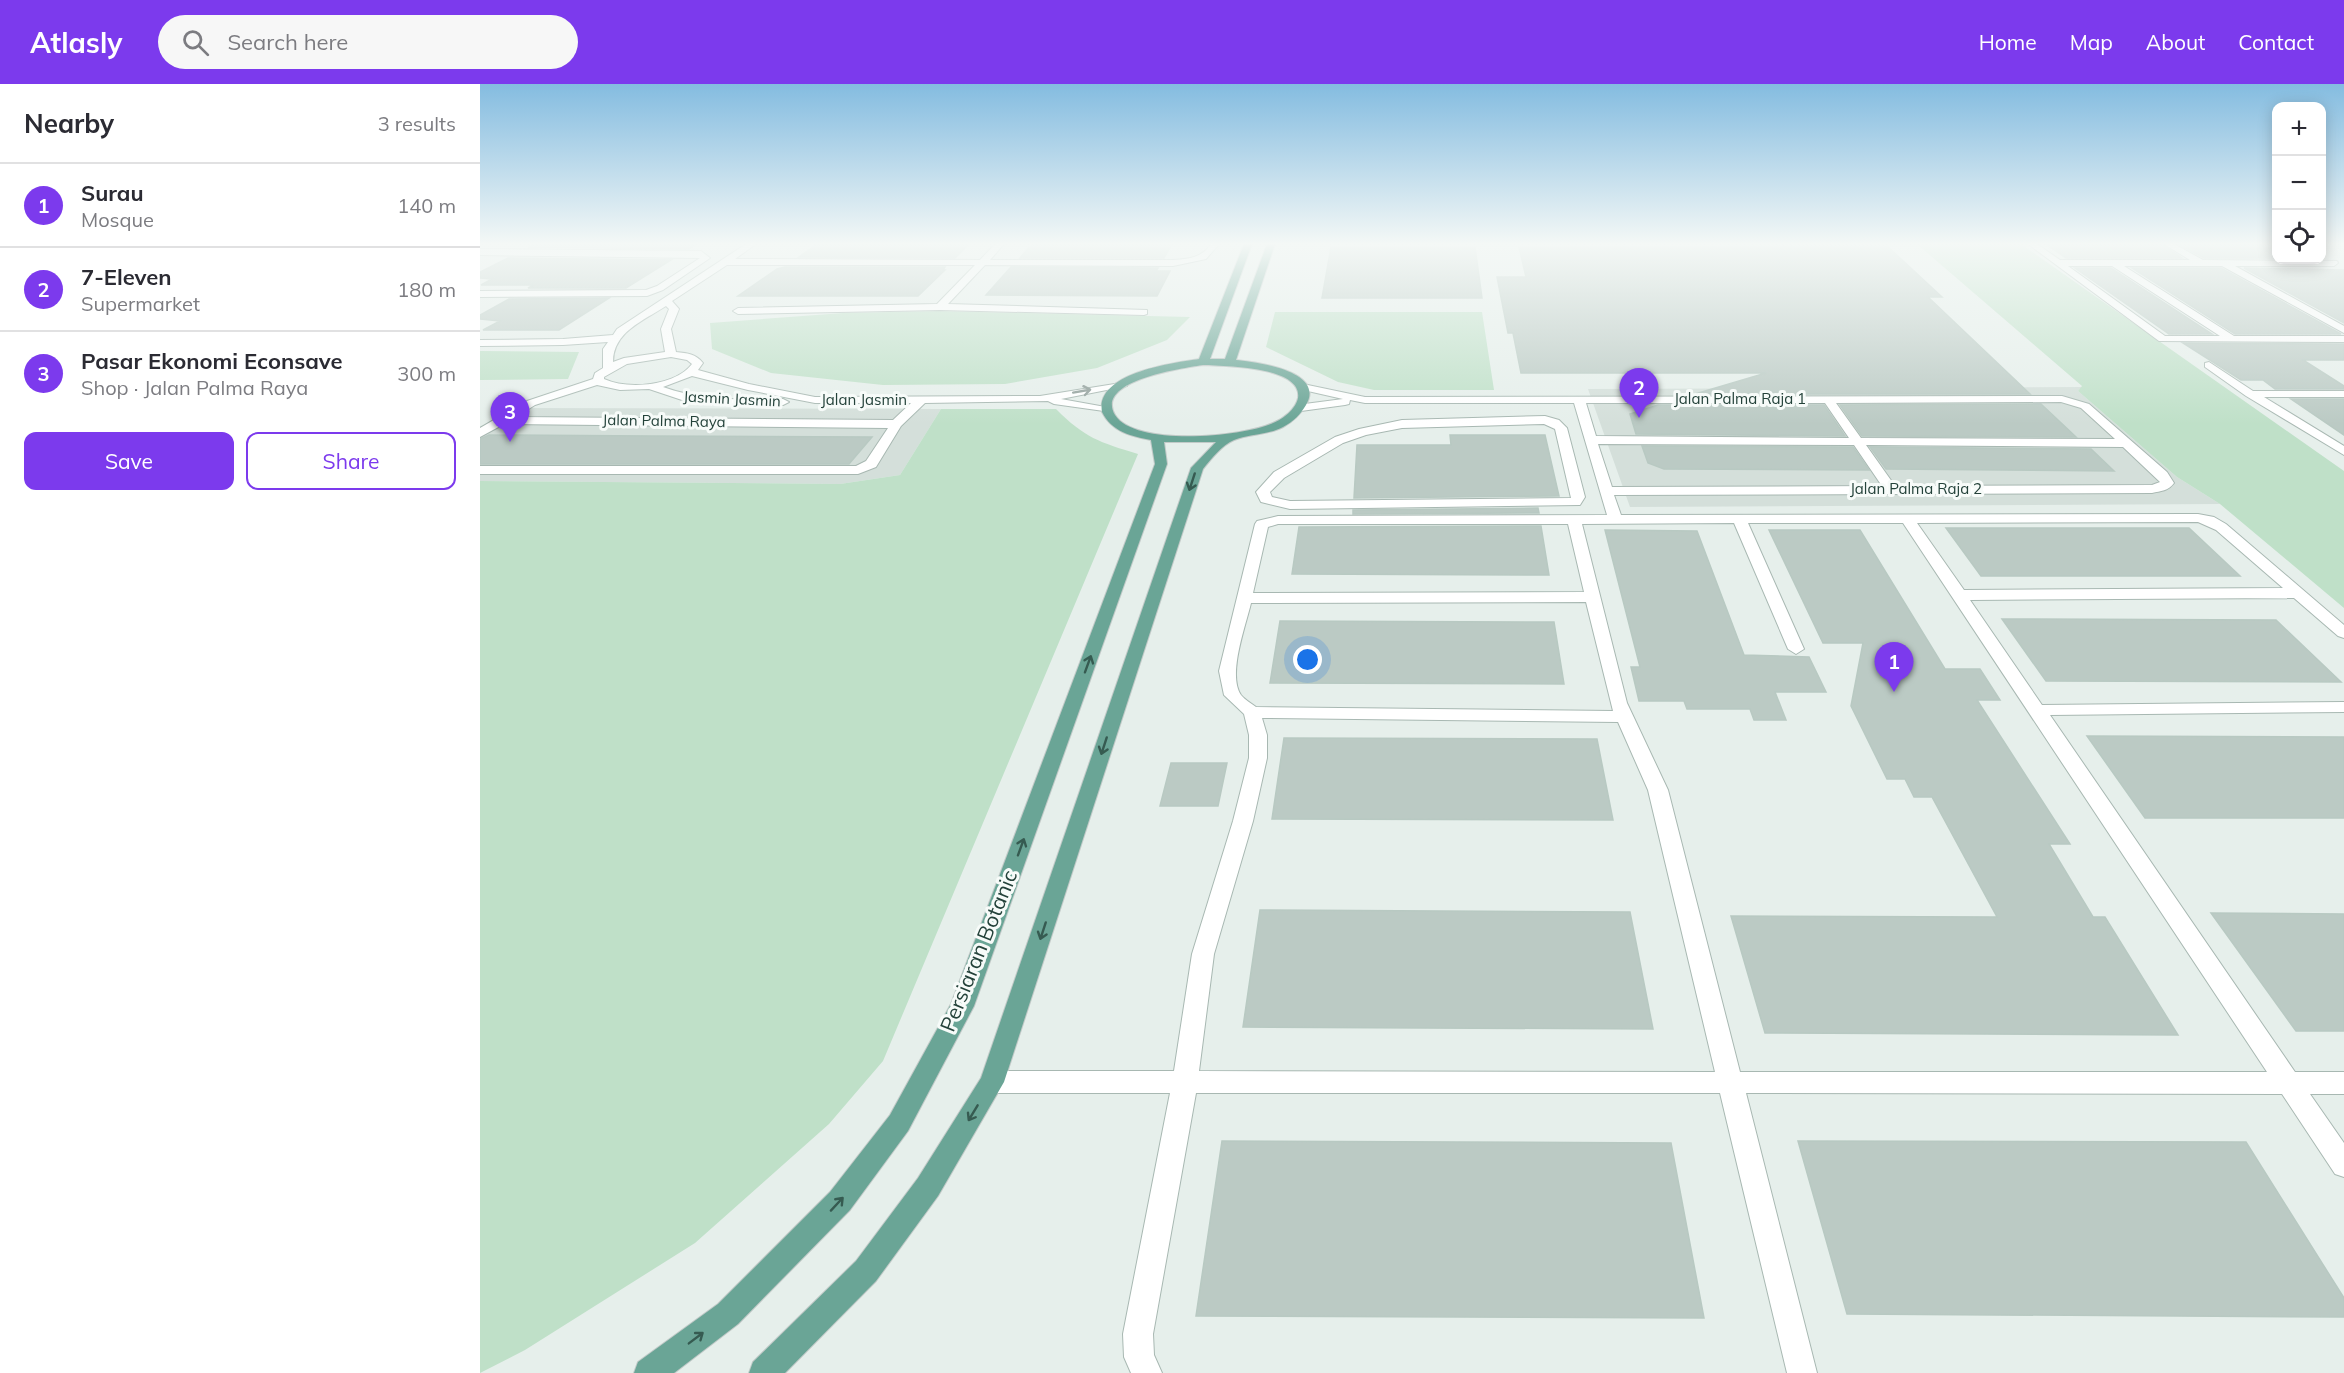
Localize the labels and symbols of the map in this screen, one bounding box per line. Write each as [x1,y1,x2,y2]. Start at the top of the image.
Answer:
pin: 2 [1620,368,1658,418]
street label: Jasmin Jasmin [683,386,781,411]
one-way arrow [1071,386,1091,397]
street label: Jalan Palma Raja 1 [1674,389,1806,408]
street label: Jalan Jasmin [821,390,907,409]
pin: 3 [490,392,530,442]
street label: Jalan Palma Raya [602,410,726,431]
one-way arrow [1186,472,1197,491]
street label: Jalan Palma Raja 2 [1850,479,1982,498]
pin: 1 [1874,642,1914,692]
your location [1293,645,1322,674]
one-way arrow [1083,655,1094,673]
one-way arrow [1098,736,1109,755]
one-way arrow [1016,838,1027,856]
street label: Persiaran Botanic [934,866,1022,1035]
one-way arrow [1036,922,1047,940]
one-way arrow [967,1104,979,1121]
one-way arrow [829,1197,843,1212]
one-way arrow [687,1332,703,1344]

